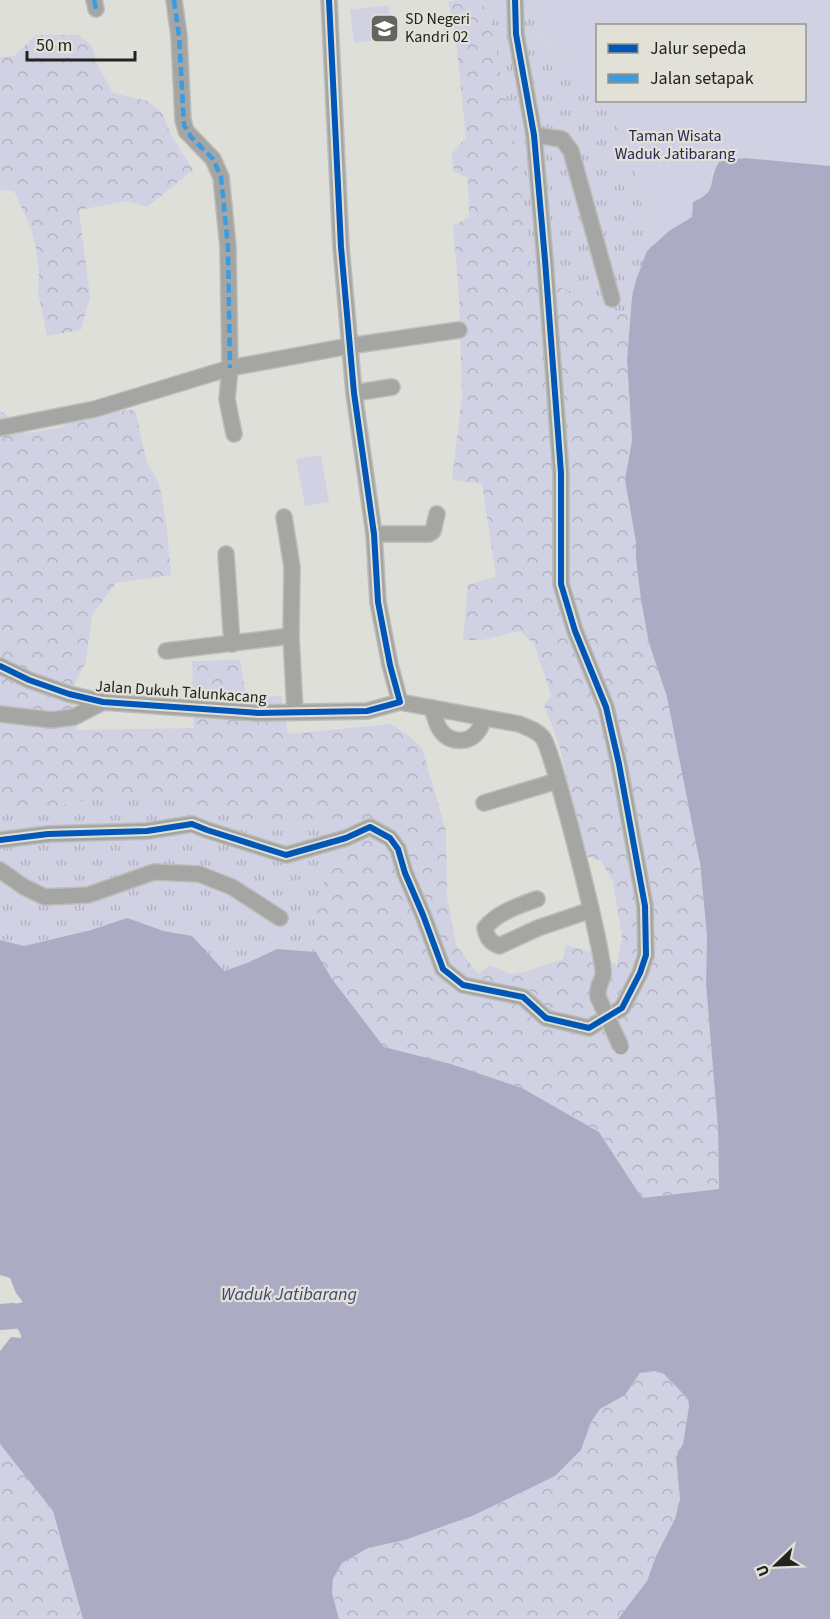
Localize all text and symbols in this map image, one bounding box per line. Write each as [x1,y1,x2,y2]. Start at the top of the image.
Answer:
place label: SD Negeri Kandri 02 [405,8,470,48]
school or university icon: SD Negeri Kandri 02 [368,12,400,44]
scale bar [27,24,135,62]
legend [596,24,806,102]
text: 50 m [36,33,72,58]
text: Jalur sepeda [650,36,746,61]
text: Jalan setapak [650,66,754,91]
park label: Taman Wisata Waduk Jatibarang [615,125,735,165]
street label: Jalan Dukuh Talunkacang [95,675,267,709]
water label: Waduk Jatibarang [221,1282,357,1307]
north arrow [746,1535,806,1595]
text: U [751,1561,775,1580]

